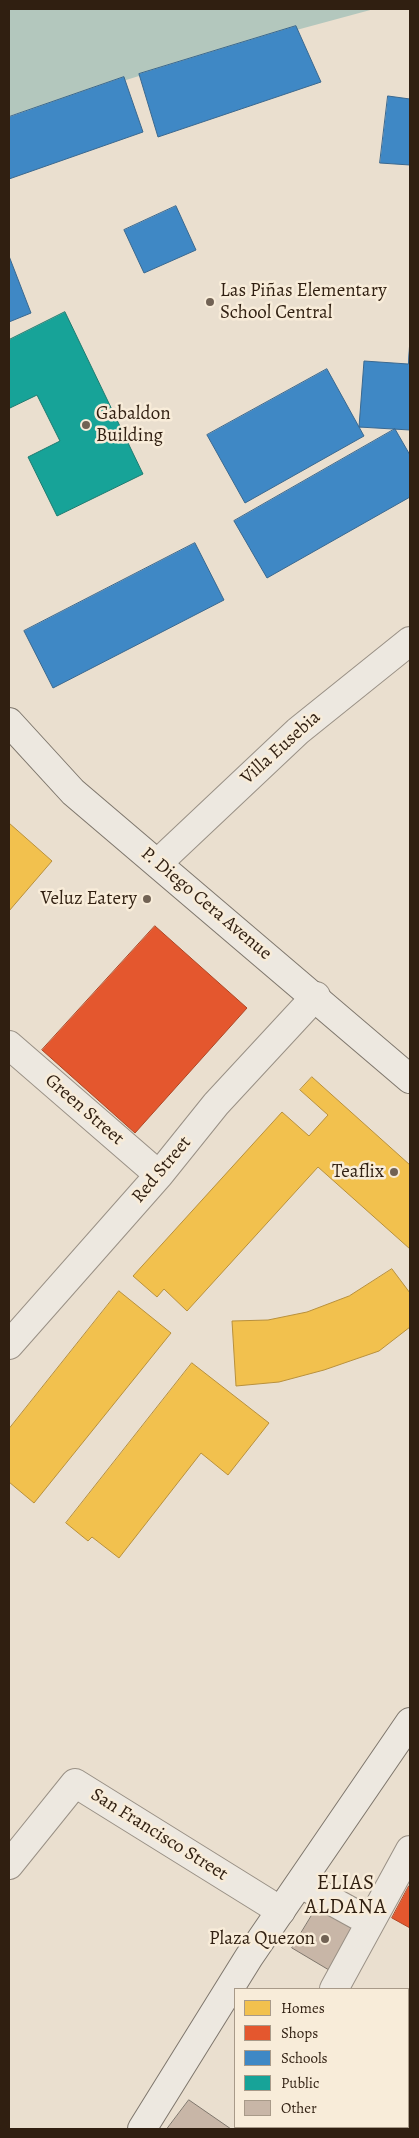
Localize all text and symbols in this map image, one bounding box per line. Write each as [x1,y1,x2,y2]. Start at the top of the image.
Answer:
place label: Las Piñas Elementary School Central [220,280,387,324]
marker: Las Piñas Elementary School Central [204,296,216,308]
place label: Gabaldon Building [96,403,171,447]
marker: Gabaldon Building [80,419,92,431]
street label: Villa Eusebia [237,706,325,790]
street label: P. Diego Cera Avenue [136,843,276,965]
place label: Veluz Eatery [40,888,137,910]
marker: Veluz Eatery [141,893,153,905]
street label: Green Street [40,1069,128,1151]
street label: Red Street [127,1132,197,1208]
place label: Teaflix [332,1161,384,1183]
marker: Teaflix [388,1166,400,1178]
street label: San Francisco Street [86,1784,232,1886]
district label: ELIAS ALDANA [304,1871,388,1921]
place label: Plaza Quezon [209,1928,315,1950]
marker: Plaza Quezon [319,1933,331,1945]
legend [234,1988,409,2128]
text: Homes [281,1998,325,2018]
text: Shops [281,2023,318,2043]
text: Schools [281,2048,328,2068]
text: Public [281,2073,319,2093]
text: Other [281,2098,317,2118]

